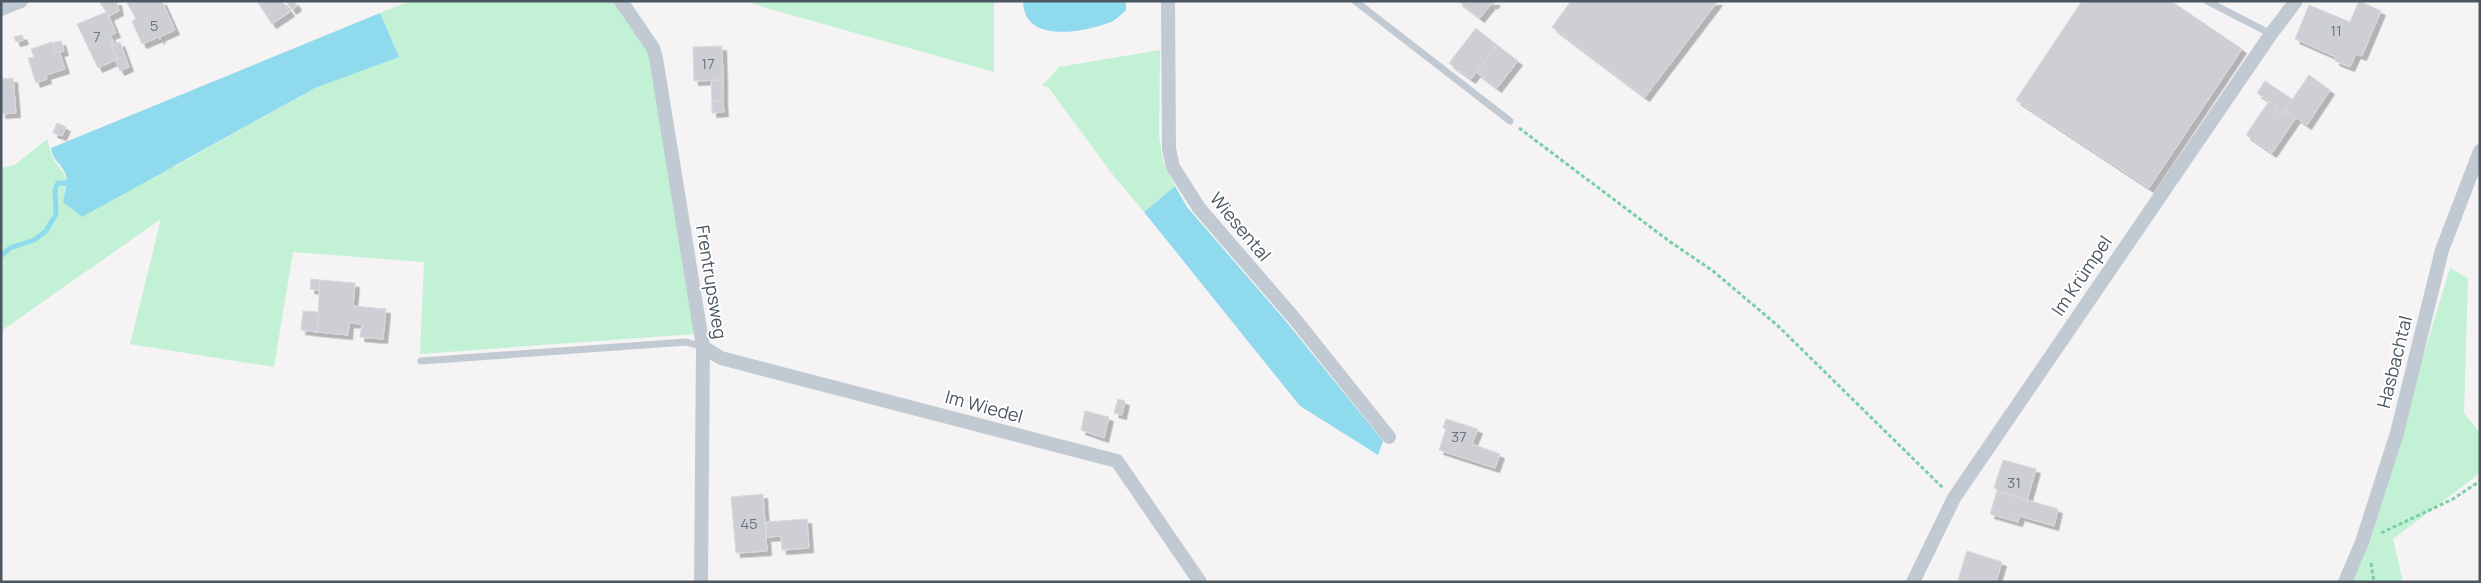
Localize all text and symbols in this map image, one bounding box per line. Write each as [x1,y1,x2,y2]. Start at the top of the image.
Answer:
house number: 5 [150,15,158,36]
house number: 11 [2330,20,2342,41]
house number: 7 [93,26,101,47]
house number: 17 [701,53,715,74]
street label: Wiesental [1205,187,1277,266]
street label: Frentrupsweg [691,223,733,341]
street label: Im Krümpel [2046,231,2117,320]
street label: Hasbachtal [2371,313,2417,411]
street label: Im Wiedel [943,384,1026,428]
house number: 37 [1451,426,1467,447]
house number: 31 [2007,472,2021,493]
house number: 45 [740,513,758,534]

